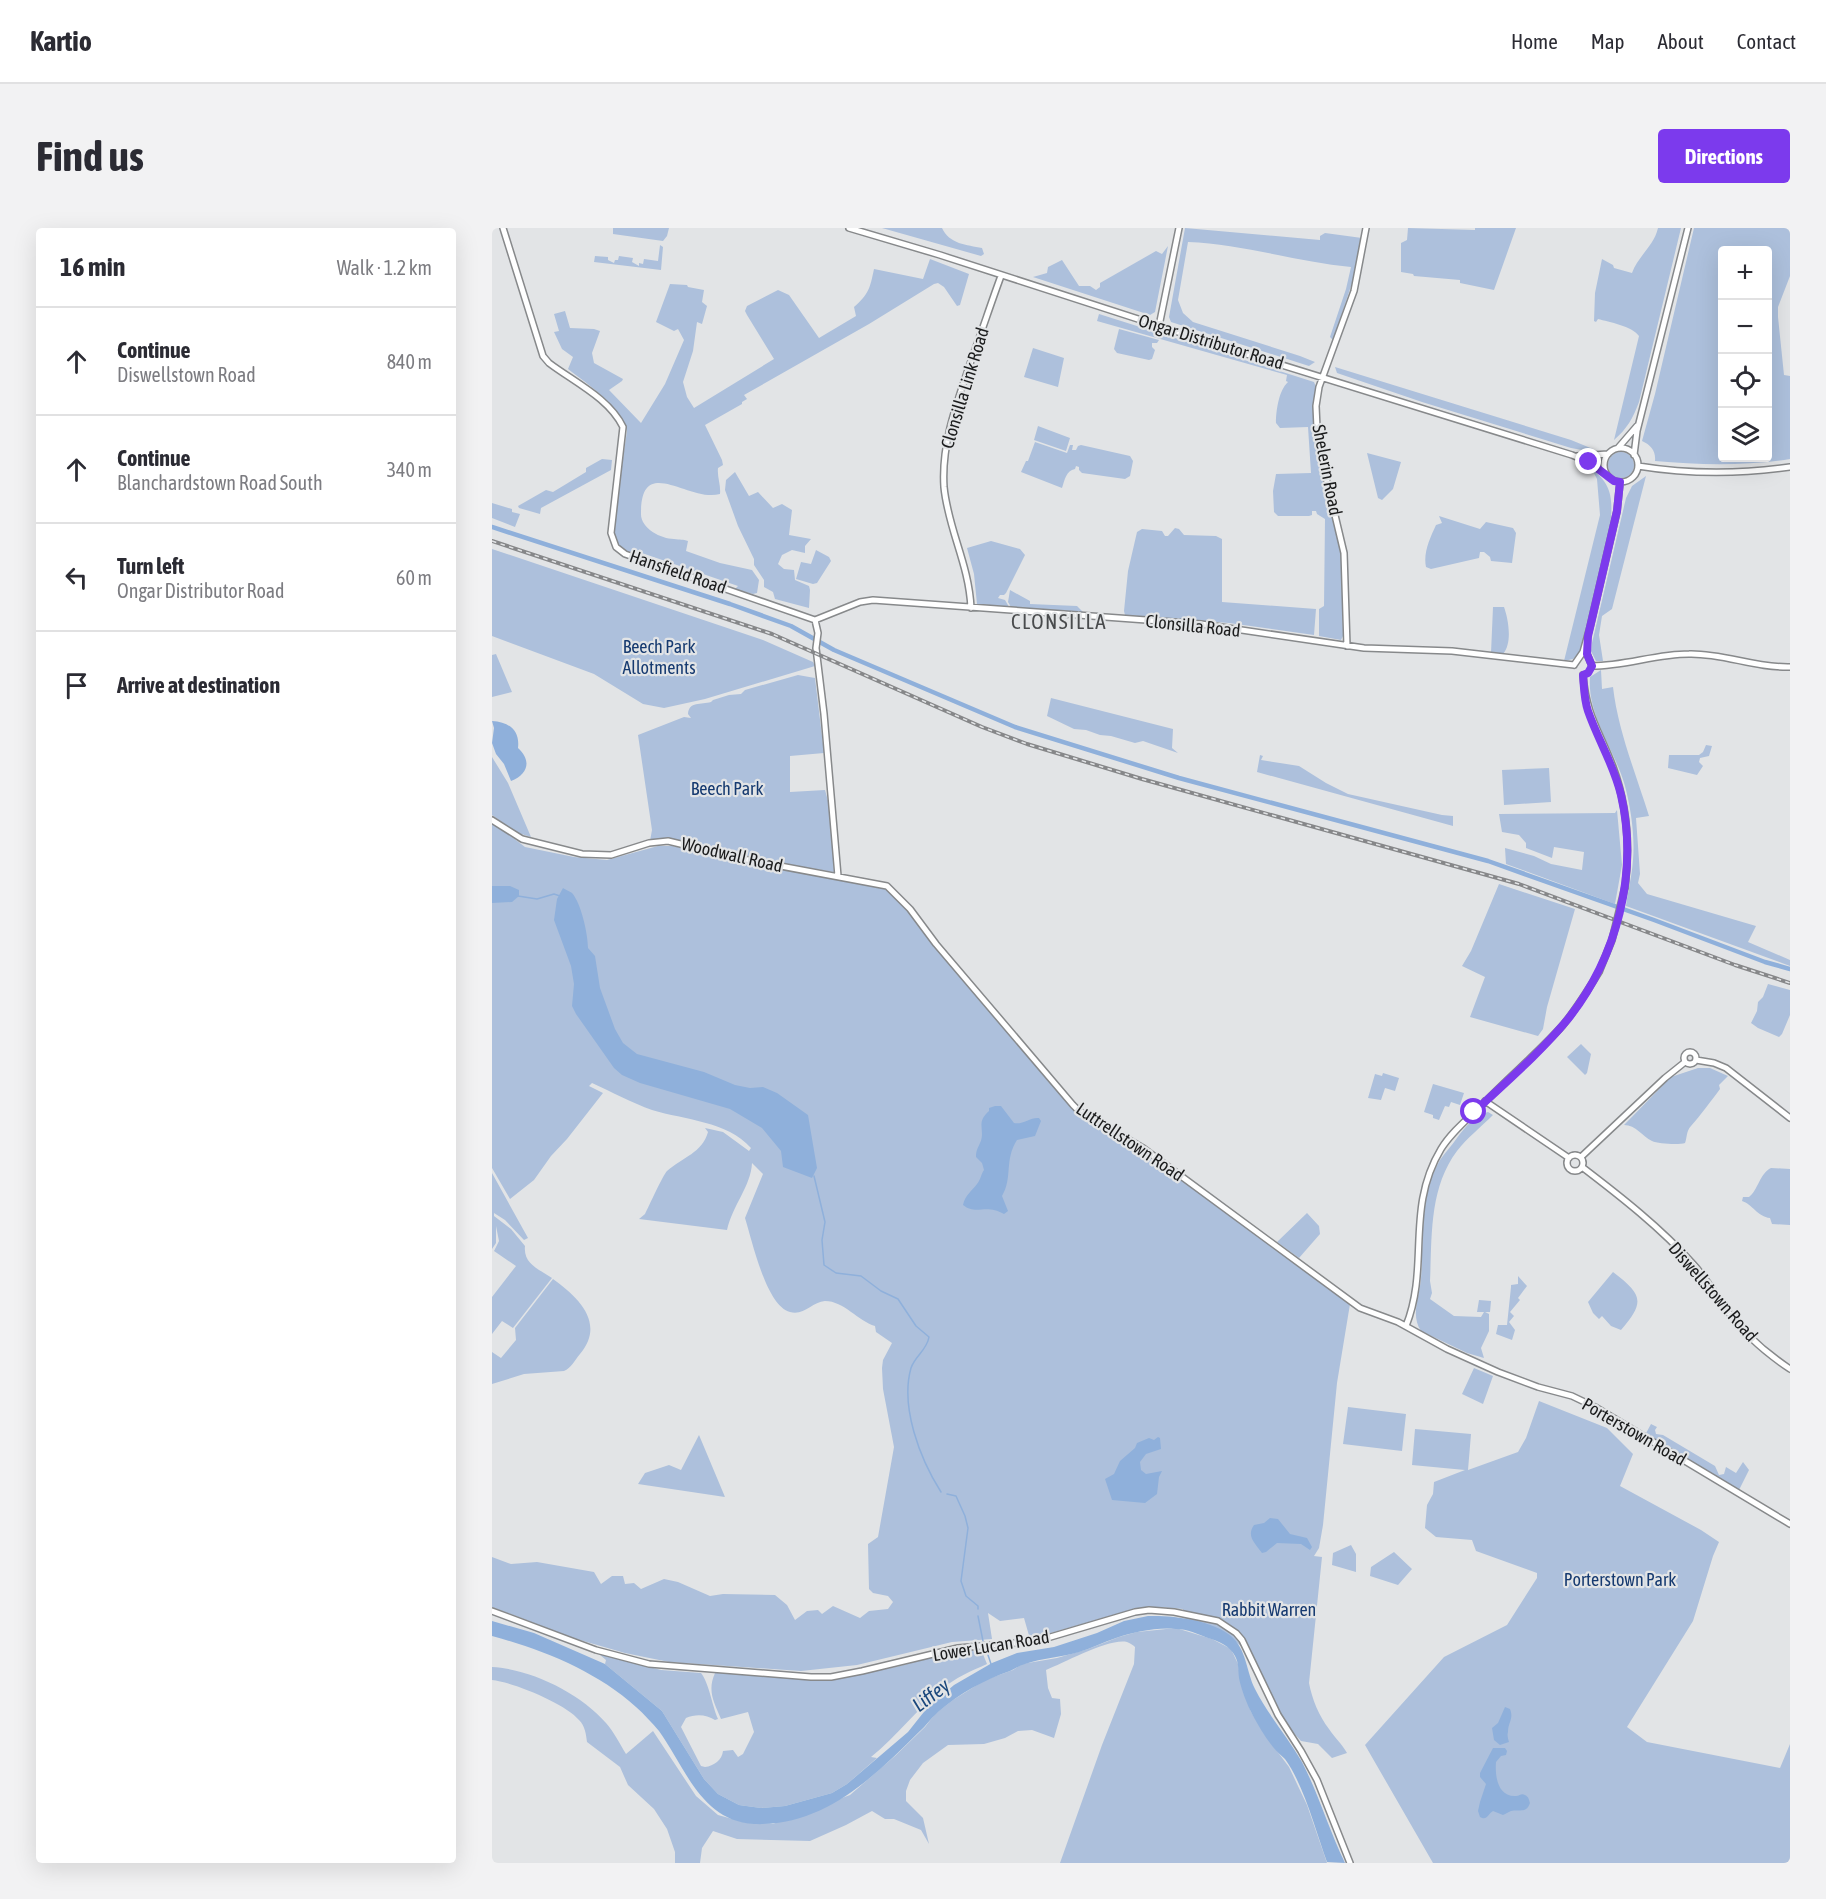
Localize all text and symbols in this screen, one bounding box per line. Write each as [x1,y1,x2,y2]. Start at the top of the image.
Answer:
text: Kartio [30,25,92,57]
text: Home [1511,29,1558,53]
text: Map [1591,29,1625,53]
text: About [1658,29,1704,53]
text: Contact [1737,29,1796,53]
button: Directions [1658,129,1790,183]
text: Find us [36,132,144,180]
map controls [1718,246,1772,462]
button: + [1718,246,1772,300]
text: 16 min [60,252,125,282]
text: Walk · 1.2 km [337,256,432,279]
button: − [1718,300,1772,354]
street label: Ongar Distributor Road [1136,309,1286,374]
street label: Clonsilla Link Road [936,325,993,451]
text: Continue [117,337,191,363]
icon: ahead [60,345,93,378]
text: 840 m [387,350,432,373]
button: locate [1718,354,1772,408]
text: Diswellstown Road [117,363,256,386]
button: layers [1718,408,1772,462]
street label: Shelerin Road [1308,423,1347,517]
text: Continue [117,445,191,471]
route end [1575,448,1601,474]
icon: ahead [60,453,93,486]
text: 340 m [387,458,432,481]
text: Blanchardstown Road South [117,471,323,494]
street label: Hansfield Road [627,545,729,598]
text: Turn left [117,553,184,579]
icon: left [60,561,93,594]
text: 60 m [396,566,432,589]
text: Ongar Distributor Road [117,579,285,602]
district label: CLONSILLA [1011,609,1107,633]
street label: Clonsilla Road [1145,610,1241,641]
park label: Beech Park Allotments [622,636,696,678]
icon: arrive [60,669,93,702]
text: Arrive at destination [117,672,280,698]
park label: Beech Park [691,778,763,799]
street label: Woodwall Road [679,833,785,876]
street label: Luttrellstown Road [1073,1098,1188,1185]
route start [1460,1098,1486,1124]
street label: Diswellstown Road [1665,1238,1762,1346]
street label: Porterstown Road [1578,1393,1690,1470]
park label: Porterstown Park [1564,1569,1676,1590]
park label: Rabbit Warren [1222,1599,1316,1620]
street label: Lower Lucan Road [931,1626,1051,1665]
water label: Liffey [908,1673,954,1716]

